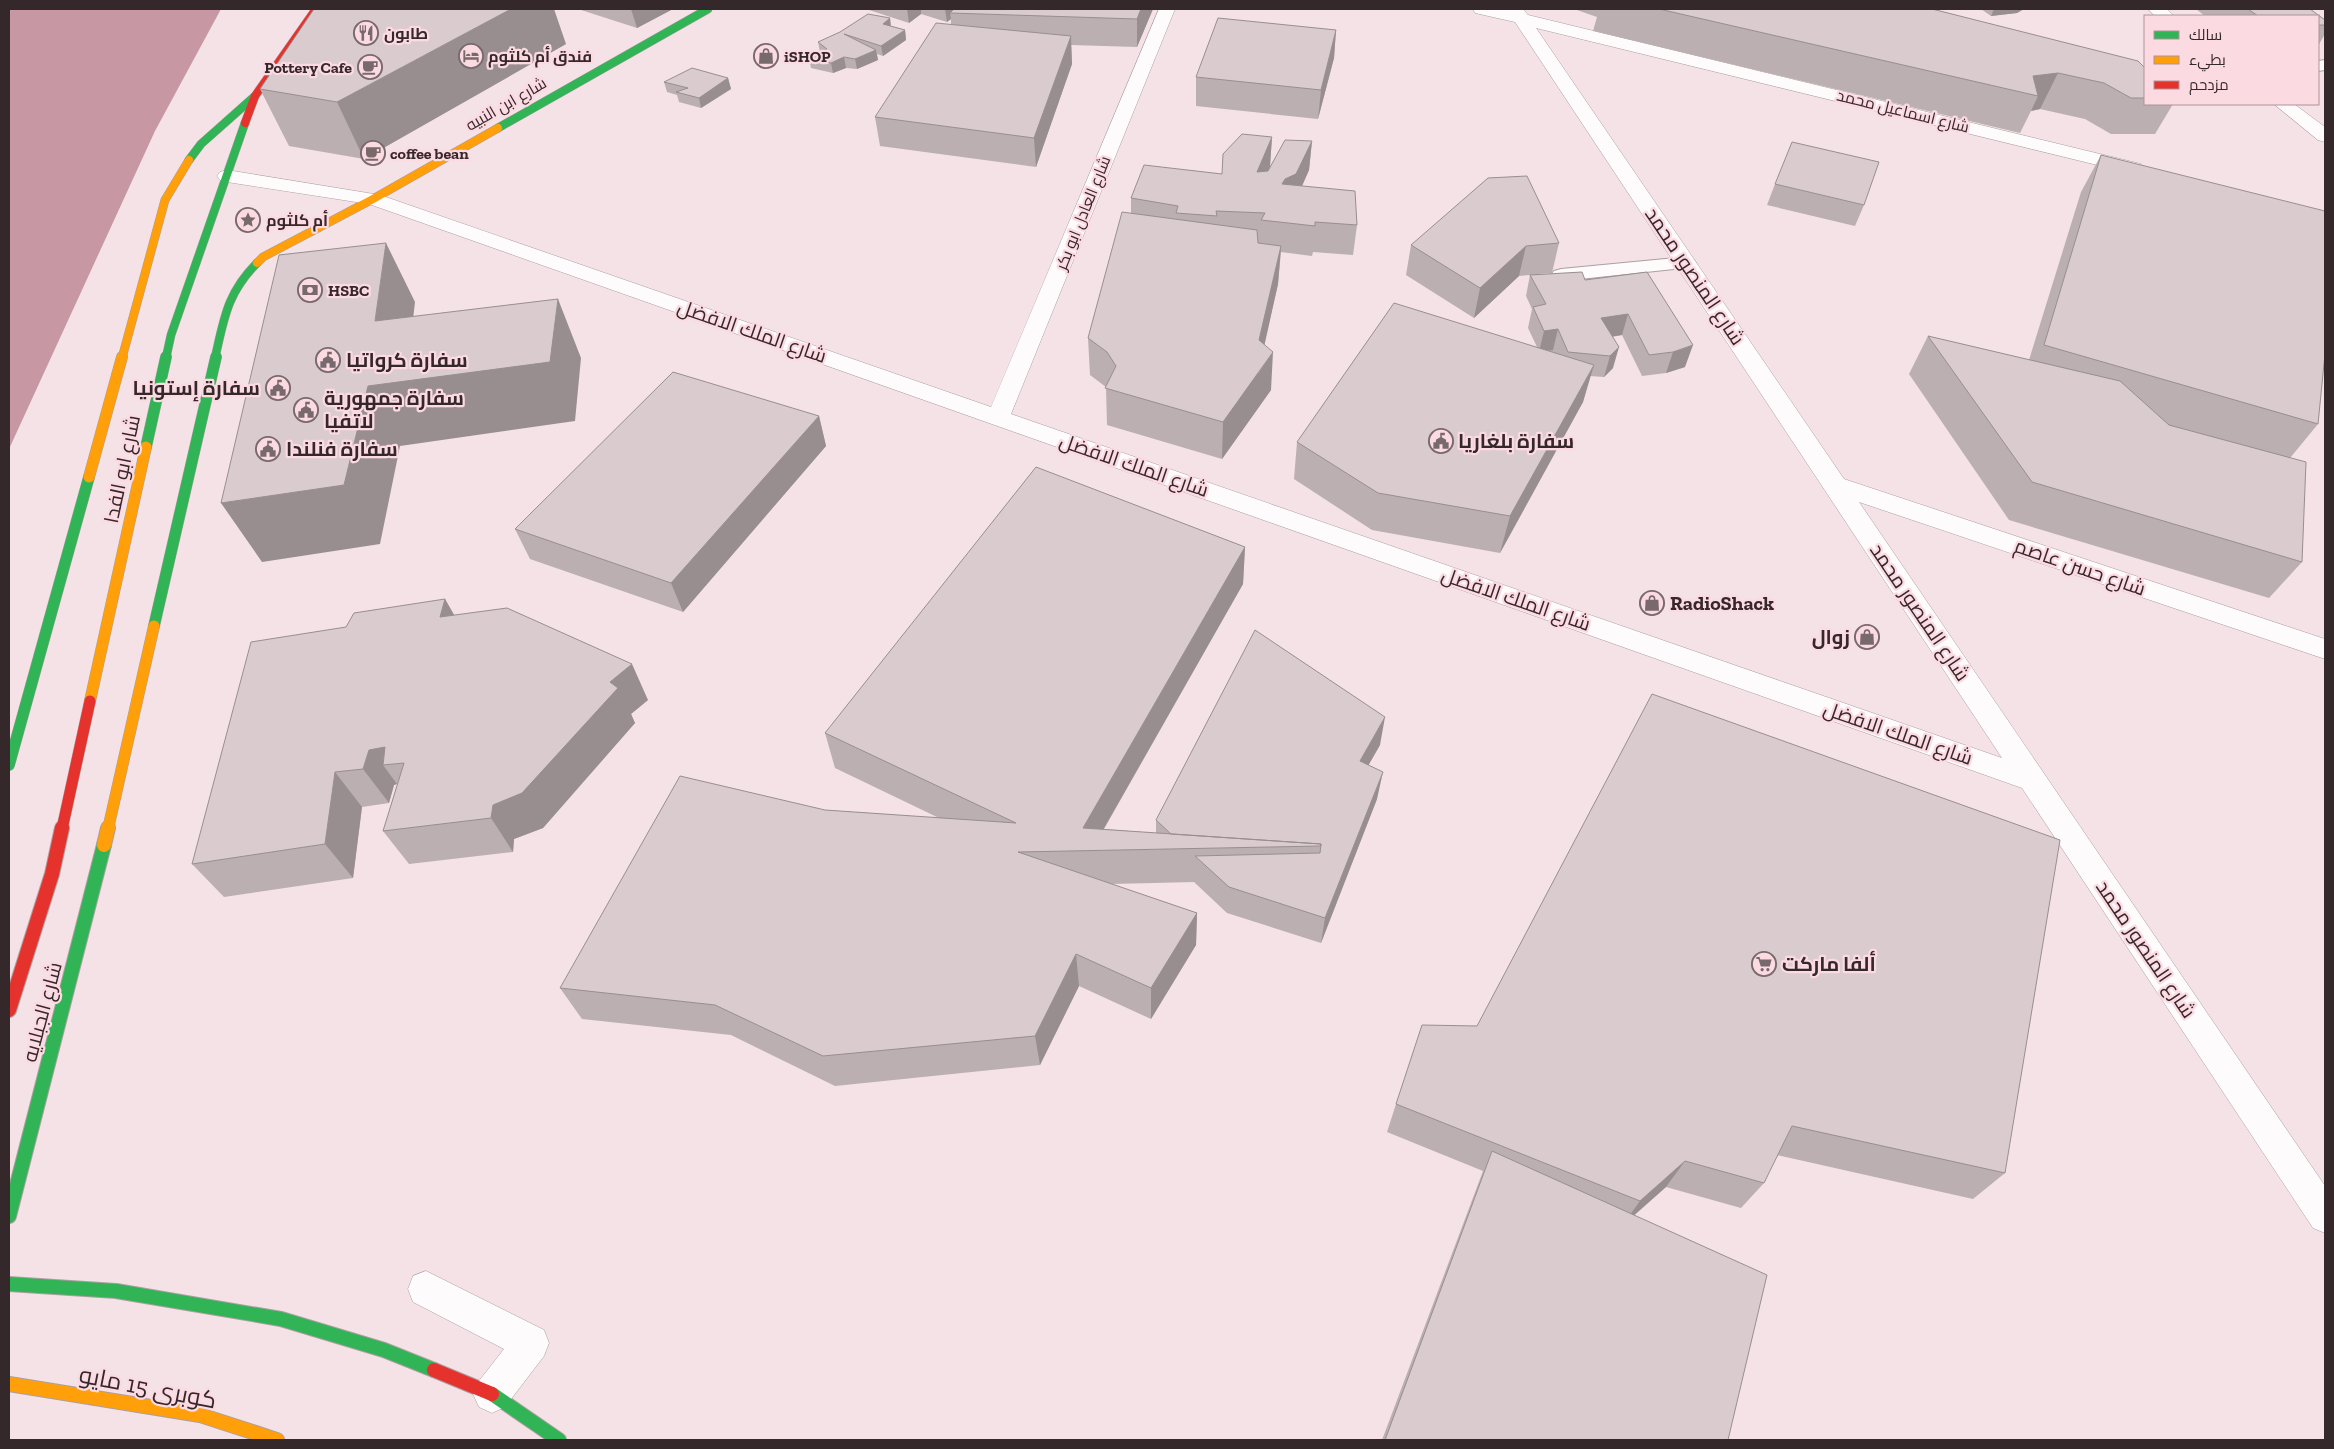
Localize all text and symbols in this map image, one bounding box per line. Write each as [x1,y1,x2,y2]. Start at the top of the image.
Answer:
legend [2144,15,2319,105]
restaurant icon: طابون [353,20,379,46]
place label: طابون [384,24,428,43]
text: سالك [2189,26,2222,44]
hotel icon: فندق أم كلثوم [458,43,484,69]
shop icon: iSHOP [753,43,779,69]
place label: فندق أم كلثوم [488,46,592,68]
place label: iSHOP [784,47,831,66]
text: بطيء [2189,51,2226,72]
cafe icon: Pottery Cafe [357,54,383,80]
place label: Pottery Cafe [264,58,352,77]
street label: شارع ابن النبيه [462,73,551,136]
text: مزدحم [2189,76,2229,95]
street label: شارع اسماعيل محمد [1834,85,1971,139]
cafe icon: coffee bean [360,140,386,166]
place label: coffee bean [390,144,469,163]
street label: شارع العادل ابو بكر [1051,153,1116,274]
street label: شارع المنصور محمد [1638,203,1750,351]
place icon: أم كلثوم [235,207,261,233]
place label: أم كلثوم [266,210,328,232]
bank icon: HSBC [297,277,323,303]
place label: HSBC [328,281,369,300]
street label: شارع الملك الافضل [674,294,830,370]
public building icon: سفارة كرواتيا [315,347,341,373]
place label: سفارة كرواتيا [346,348,468,372]
public building icon: سفارة إستونيا [265,375,291,401]
place label: سفارة إستونيا [133,376,260,402]
place label: سفارة جمهورية لاتفيا [324,386,464,433]
public building icon: سفارة جمهورية لاتفيا [293,397,319,423]
street label: شارع ابو الفدا [99,413,147,526]
street label: شارع الملك الافضل [1056,428,1212,504]
public building icon: سفارة بلغاريا [1428,428,1454,454]
place label: سفارة بلغاريا [1458,429,1574,453]
public building icon: سفارة فنلندا [255,436,281,462]
place label: سفارة فنلندا [286,437,398,461]
street label: شارع حسن عاصم [2011,533,2149,603]
street label: شارع المنصور محمد [1863,539,1975,687]
street label: شارع الملك الافضل [1438,562,1594,638]
shop icon: RadioShack [1639,590,1665,616]
place label: RadioShack [1670,591,1774,615]
shop icon: زوال [1854,624,1880,650]
place label: زوال [1812,625,1850,649]
street label: شارع الملك الافضل [1820,696,1976,772]
street label: شارع المنصور محمد [2089,876,2201,1024]
place label: ألفا ماركت [1782,950,1876,976]
supermarket icon: ألفا ماركت [1751,951,1777,977]
street label: شارع الجبلايه [17,959,69,1065]
street label: كوبرى 15 مايو [77,1359,219,1415]

